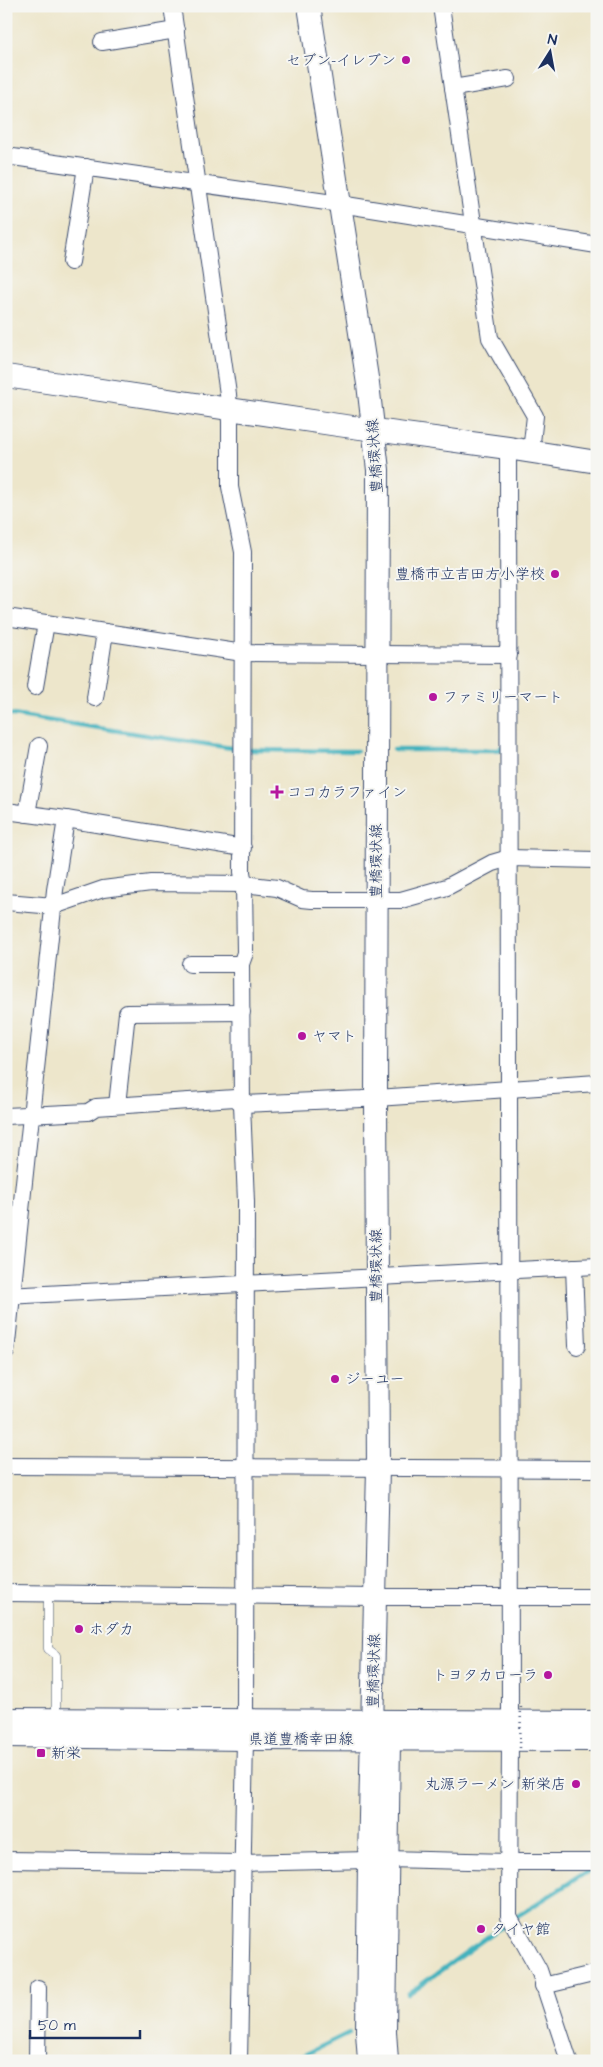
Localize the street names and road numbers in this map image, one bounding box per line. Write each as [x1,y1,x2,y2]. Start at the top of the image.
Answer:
street label: 豊橋環状線 [362,418,388,494]
street label: 豊橋環状線 [366,823,387,899]
street label: 豊橋環状線 [366,1228,387,1304]
street label: 豊橋環状線 [363,1633,385,1709]
street label: 県道豊橋幸田線 [248,1729,354,1750]

